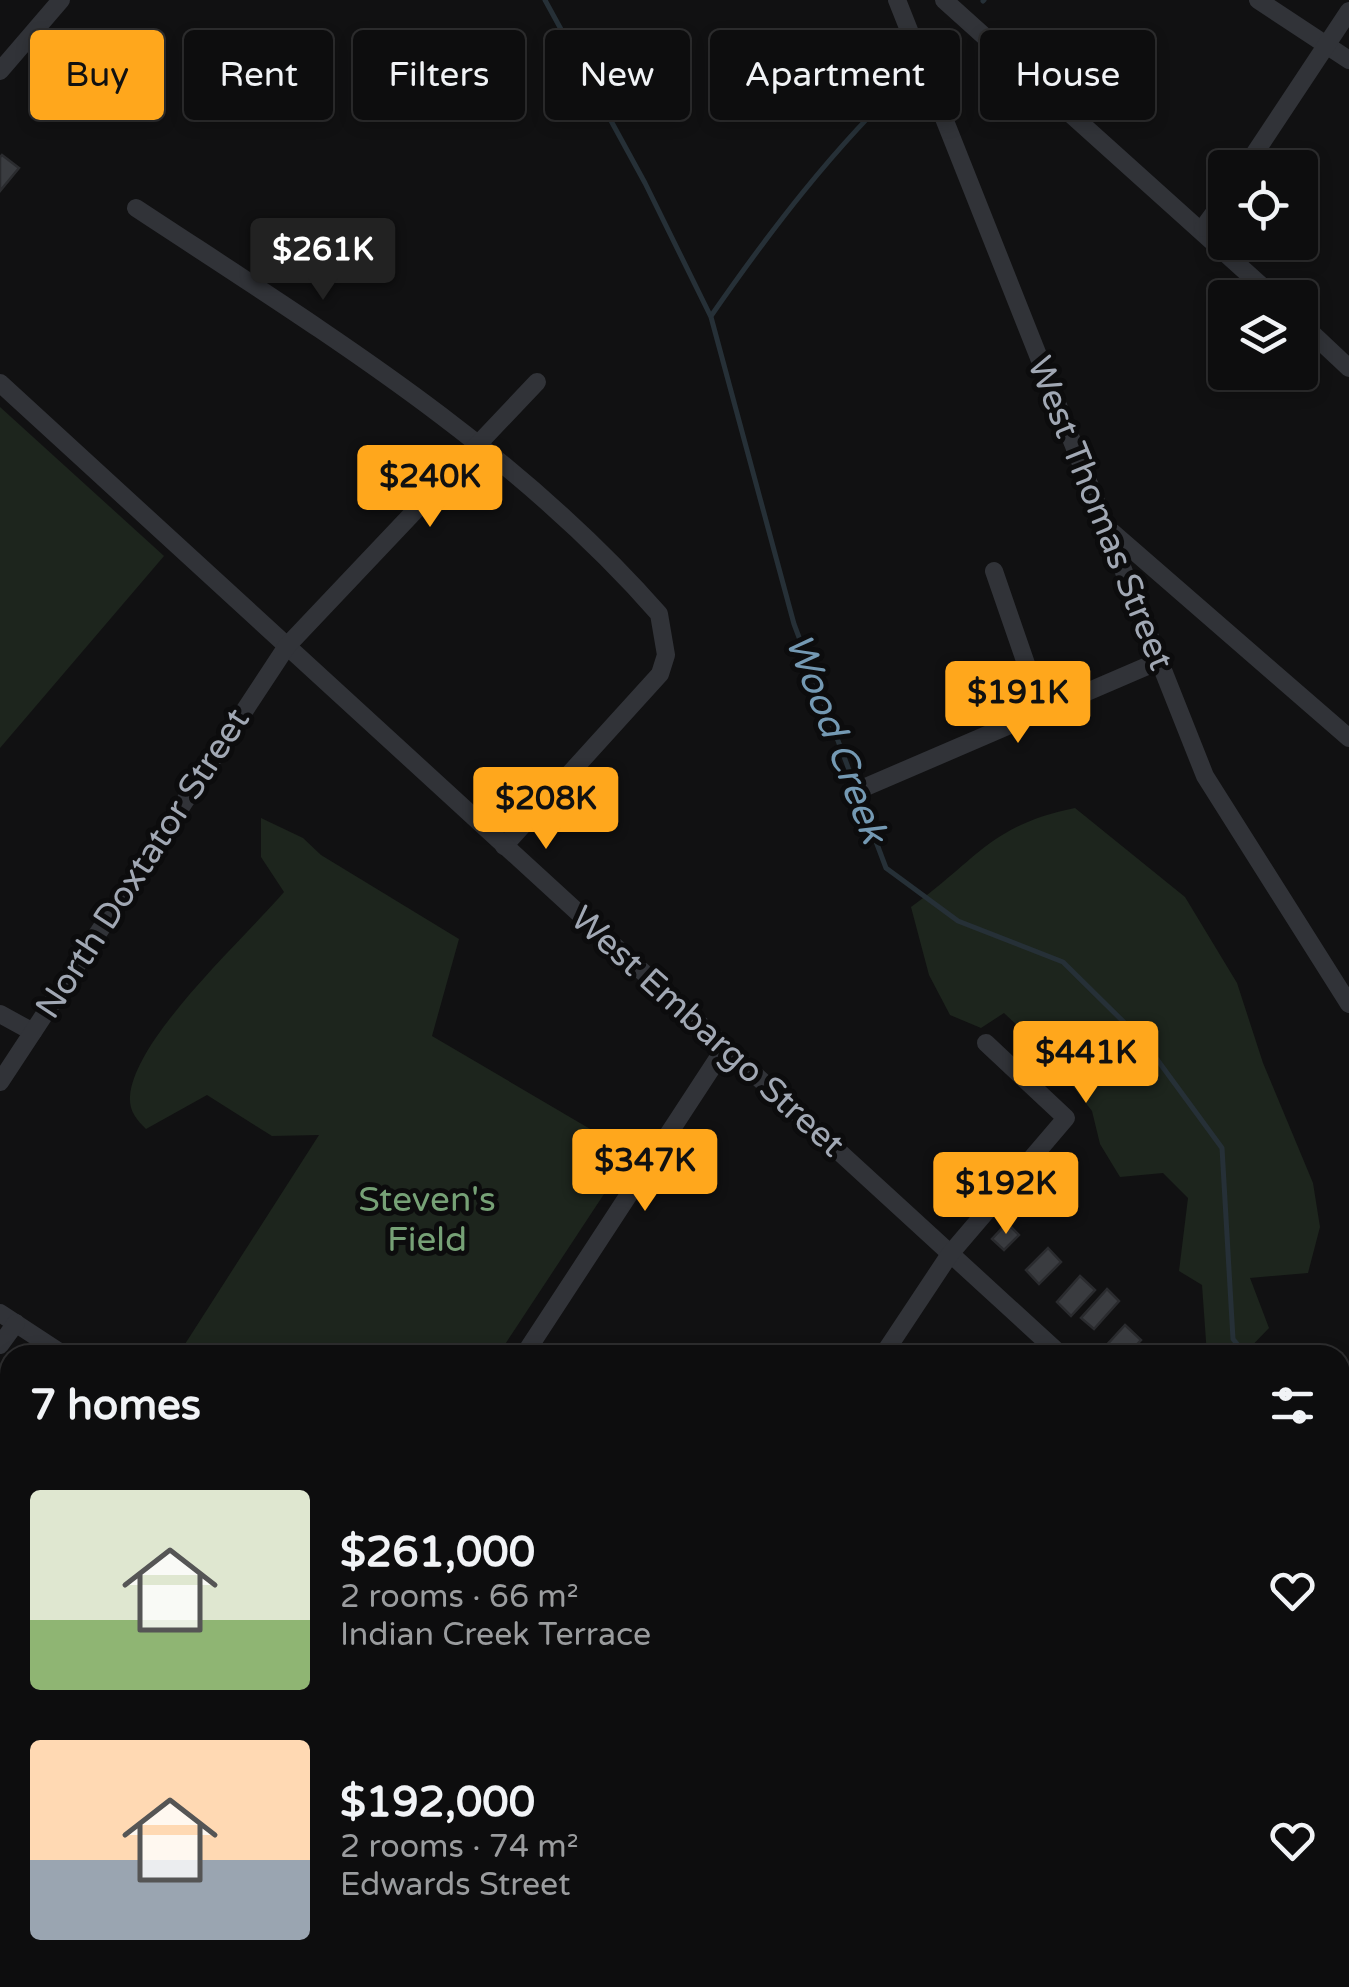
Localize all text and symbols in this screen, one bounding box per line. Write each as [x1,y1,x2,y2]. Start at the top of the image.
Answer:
chip: Buy [30,30,164,120]
chip: Rent [184,30,333,120]
chip: Filters [353,30,525,120]
chip: New [545,30,690,120]
chip: Apartment [710,30,960,120]
chip: House [980,30,1155,120]
map controls [1208,150,1318,390]
button: locate [1208,150,1318,260]
pin: $261K [253,218,393,303]
text: $261K [272,231,374,269]
button: layers [1208,280,1318,390]
street label: West Thomas Street [1018,351,1182,676]
pin: $240K [360,445,500,530]
text: $240K [379,458,481,496]
water label: Wood Creek [775,627,898,852]
pin: $191K [948,661,1088,746]
text: $191K [967,674,1069,712]
street label: North Doxtator Street [27,701,259,1026]
pin: $208K [476,767,616,852]
text: $208K [495,780,597,818]
street label: West Embargo Street [562,898,853,1166]
pin: $441K [1016,1021,1156,1106]
text: $441K [1035,1034,1137,1072]
pin: $347K [575,1129,715,1214]
text: $347K [594,1142,696,1180]
pin: $192K [936,1152,1076,1237]
text: $192K [955,1165,1057,1203]
park label: Steven's Field [358,1179,496,1261]
icon: filters [1265,1378,1320,1433]
text: 7 homes [30,1380,201,1431]
text: $261,000 [340,1527,535,1578]
icon: home [110,1530,230,1650]
icon: heart [1265,1563,1320,1618]
text: 2 rooms · 66 m² [340,1578,579,1616]
text: Indian Creek Terrace [340,1616,651,1654]
text: $192,000 [340,1777,535,1828]
icon: home [110,1780,230,1900]
icon: heart [1265,1813,1320,1868]
text: 2 rooms · 74 m² [340,1828,579,1866]
text: Edwards Street [340,1866,570,1904]

